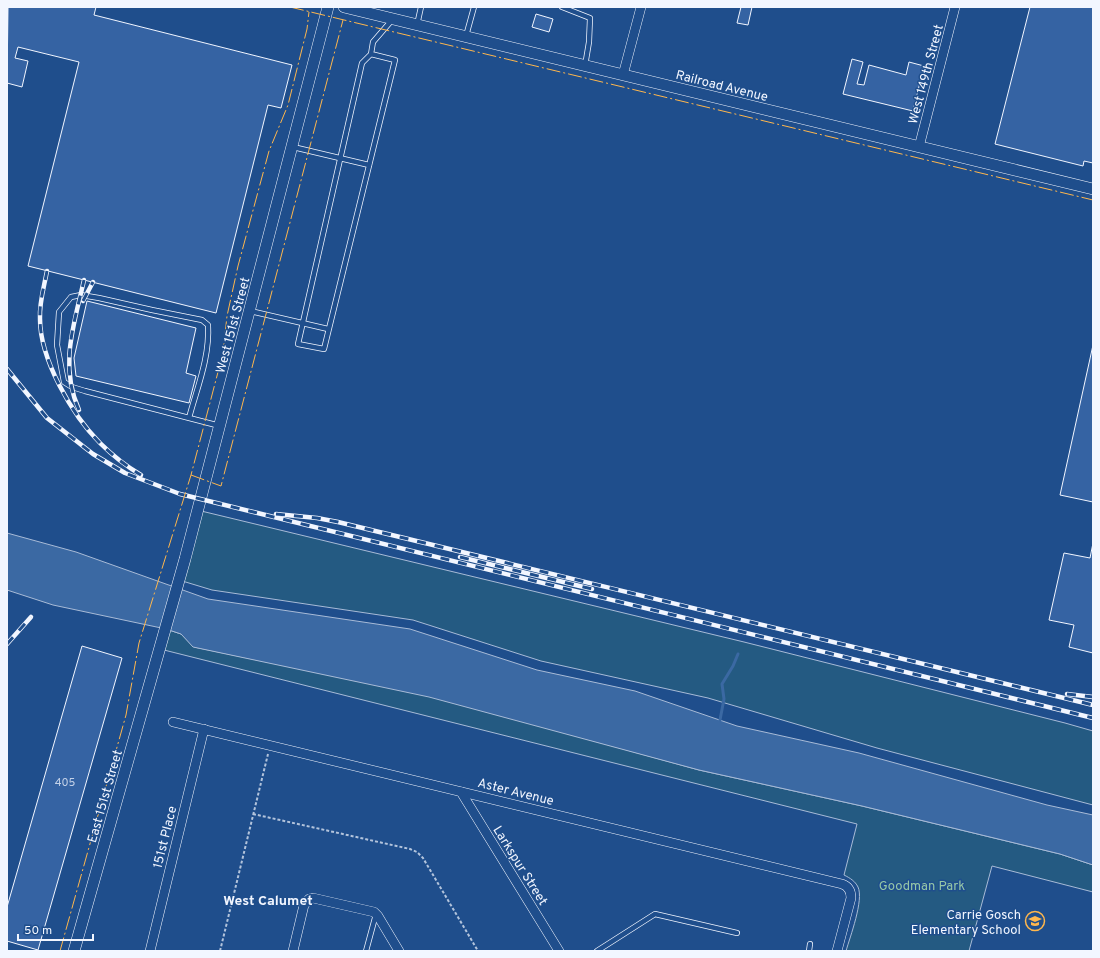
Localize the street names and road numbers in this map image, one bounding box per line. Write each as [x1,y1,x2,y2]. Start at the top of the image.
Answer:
street label: West 149th Street [906,23,948,126]
street label: Railroad Avenue [674,68,769,106]
street label: West 151st Street [213,276,254,375]
street label: East 151st Street [85,748,127,845]
street label: Aster Avenue [476,776,555,810]
street label: 151st Place [150,805,181,870]
street label: Larkspur Street [488,823,550,909]

